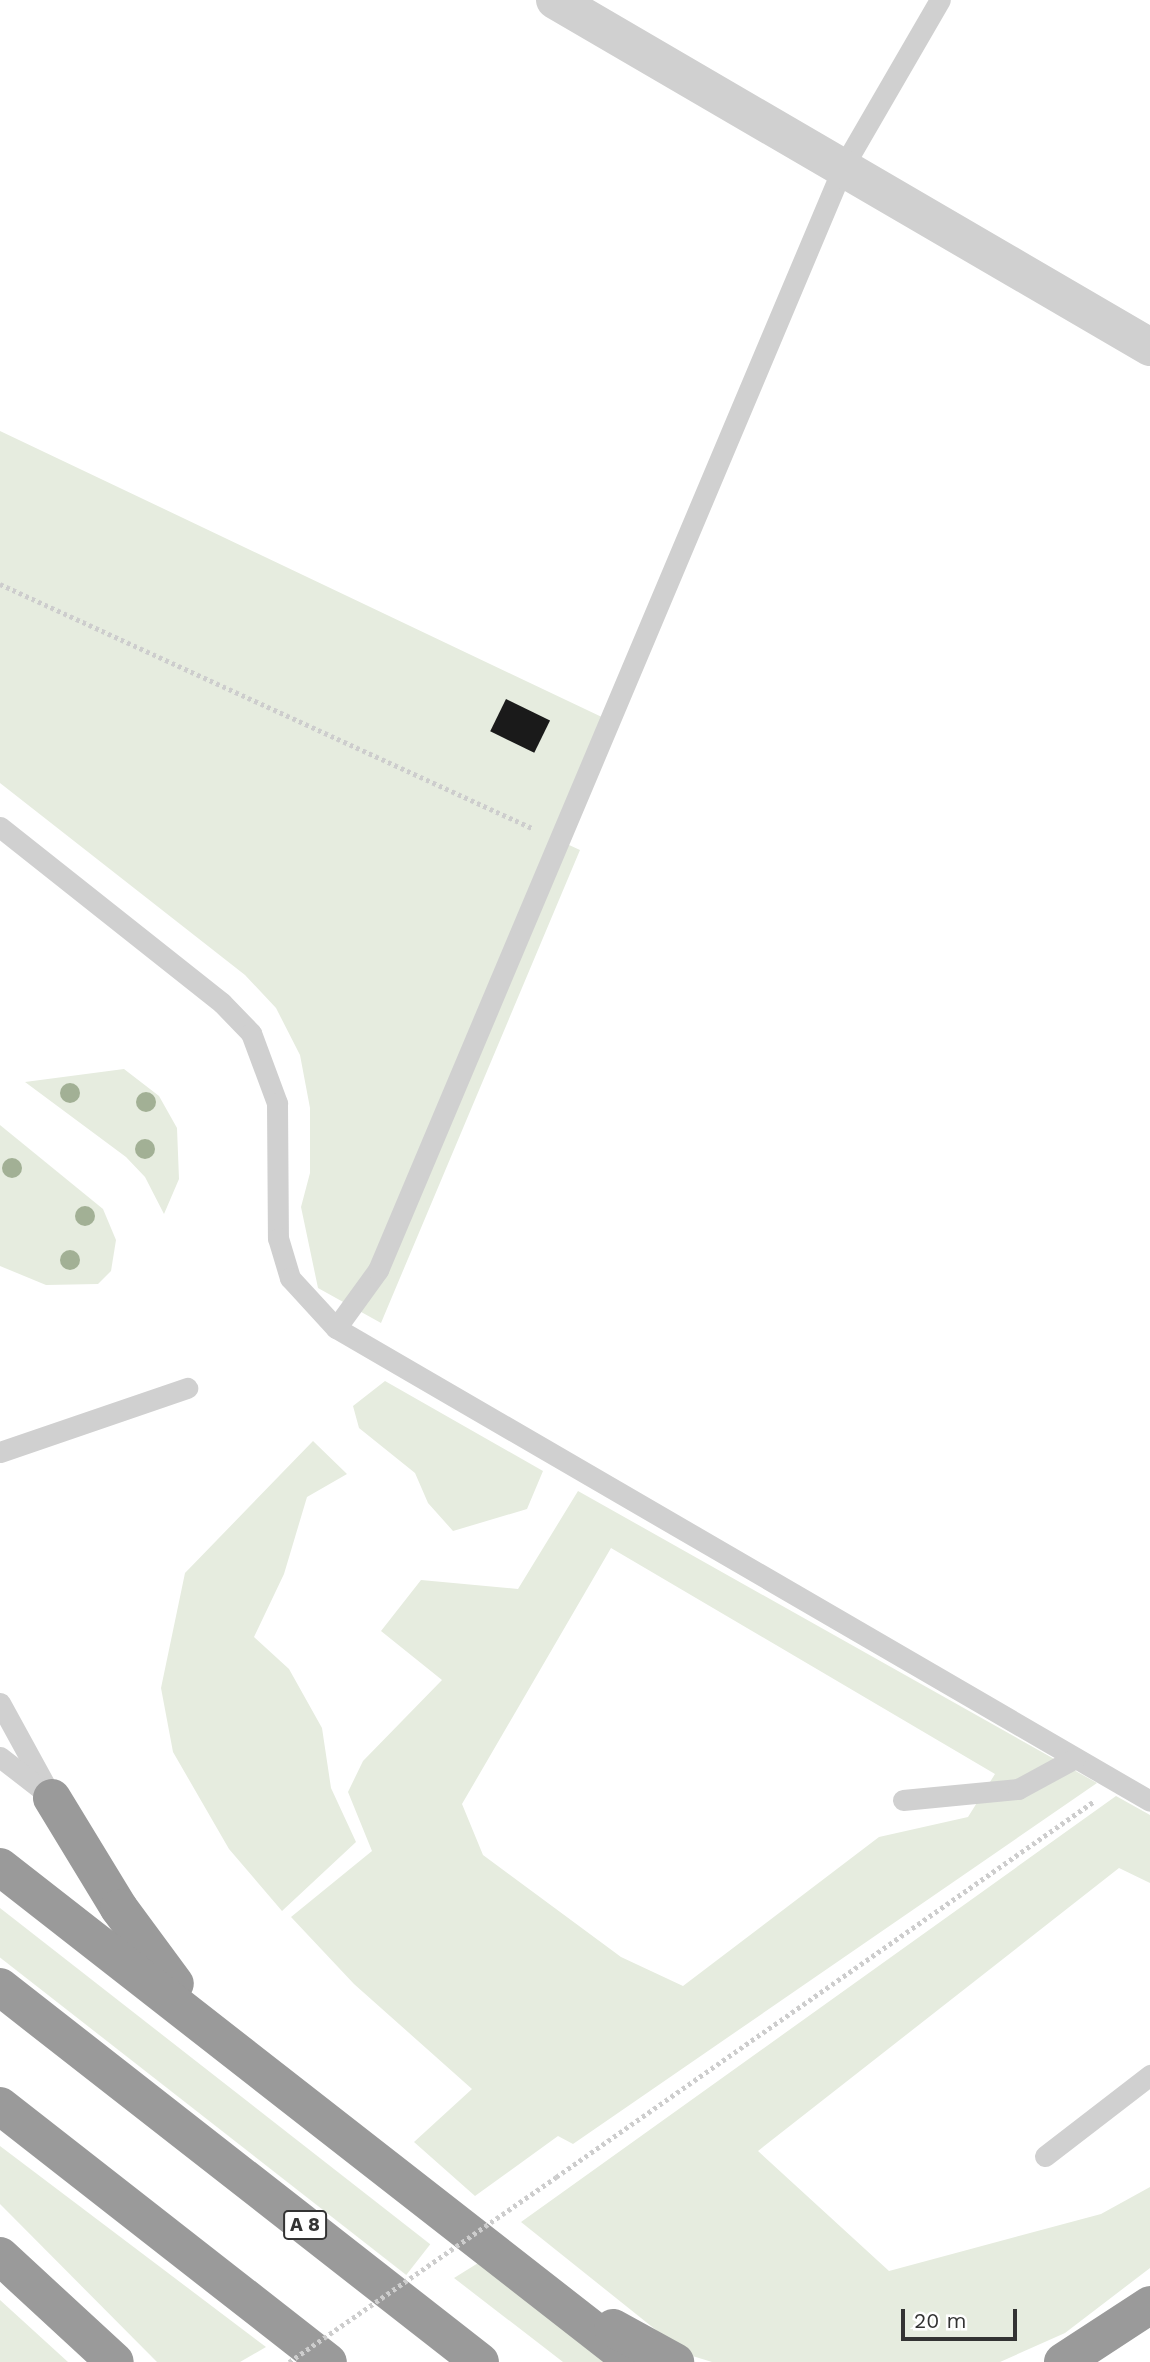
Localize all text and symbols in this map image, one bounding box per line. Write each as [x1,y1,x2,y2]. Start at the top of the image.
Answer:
road number: A 8 [282,2210,328,2240]
scale bar [905,2296,1020,2340]
text: 20 m [914,2308,966,2333]

